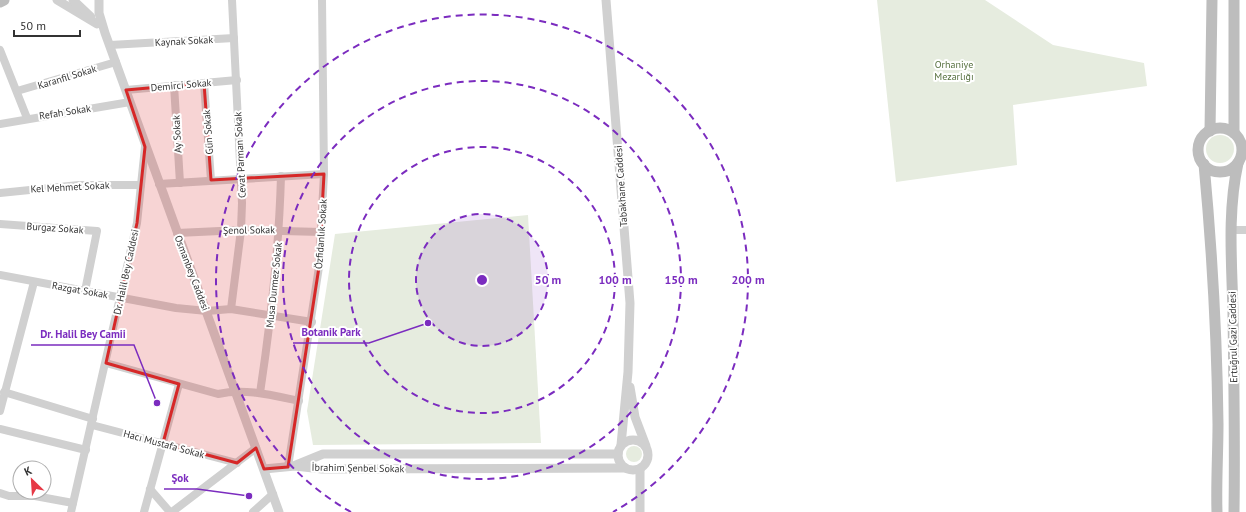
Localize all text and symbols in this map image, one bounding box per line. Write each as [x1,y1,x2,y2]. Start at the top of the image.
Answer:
scale bar [14,12,80,38]
text: 50 m [20,18,46,33]
street label: Kaynak Sokak [155,33,214,49]
park label: Orhaniye Mezarlığı [934,58,974,83]
street label: Karanfil Sokak [36,62,98,92]
street label: Demirci Sokak [150,76,212,94]
street label: Refah Sokak [38,101,92,122]
street label: Gün Sokak [200,109,216,155]
street label: Cevat Parman Sokak [231,111,249,198]
street label: Ay Sokak [170,115,184,153]
street label: Tabakhane Caddesi [612,145,630,227]
street label: Kel Mehmet Sokak [30,178,110,196]
street label: Özfidanlık Sokak [312,198,330,270]
street label: Burgaz Sokak [26,220,84,236]
street label: Şenol Sokak [223,223,275,237]
street label: Dr. Halil Bey Caddesi [111,228,141,316]
street label: Osmanbey Caddesi [172,233,212,313]
street label: Musa Durmez Sokak [263,242,285,328]
text: 50 m [535,272,561,287]
text: 100 m [598,272,632,287]
text: 150 m [664,272,698,287]
text: 200 m [731,272,765,287]
centre of rings [475,273,489,287]
street label: Razgat Sokak [51,279,109,301]
street label: Ertuğrul Gazi Caddesi [1226,291,1240,383]
callout: Botanik Park [293,320,369,343]
callout: Dr. Halil Bey Camii [31,322,134,345]
text: Botanik Park [301,325,361,339]
text: Dr. Halil Bey Camii [40,327,126,341]
street label: Hacı Mustafa Sokak [122,427,206,461]
north arrow [12,460,52,500]
street label: İbrahim Şenbel Sokak [312,461,405,475]
text: K [22,463,34,479]
callout: Şok [164,466,197,489]
text: Şok [171,471,189,485]

